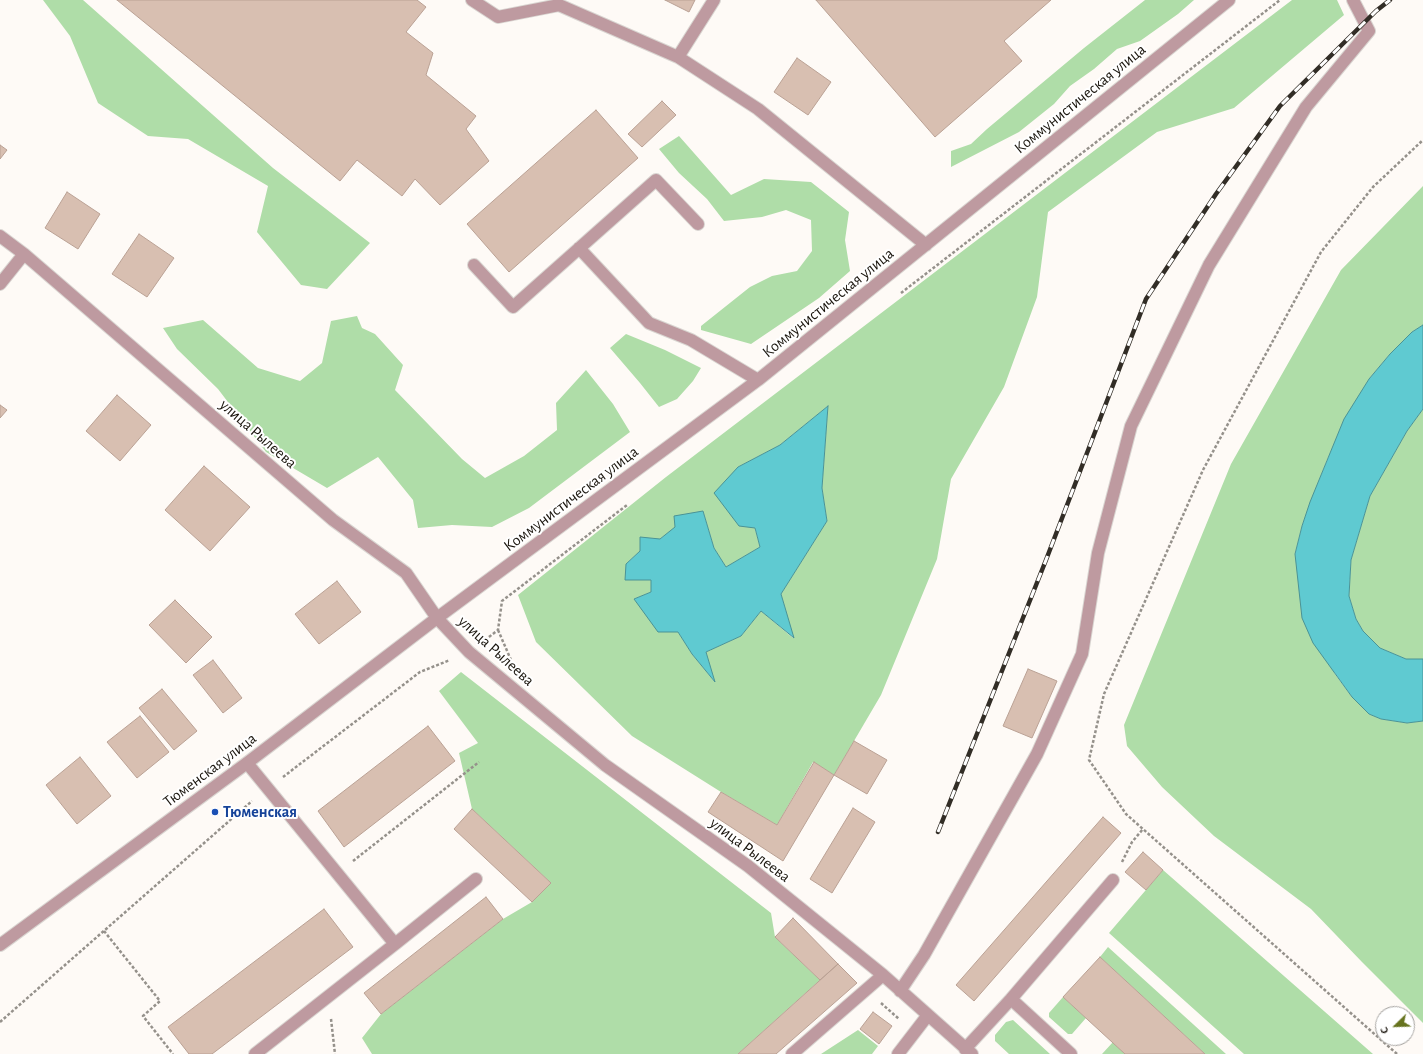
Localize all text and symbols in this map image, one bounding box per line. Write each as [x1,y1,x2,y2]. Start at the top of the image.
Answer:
street label: Коммунистическая улица [1010,40,1150,158]
street label: Коммунистическая улица [758,244,898,362]
street label: улица Рылеева [216,395,300,473]
street label: Коммунистическая улица [500,442,642,556]
street label: улица Рылеева [454,612,538,690]
street label: Тюменская улица [160,729,260,811]
place label: Тюменская [223,802,297,822]
marker: Тюменская [210,807,220,817]
street label: улица Рылеева [706,813,794,887]
north arrow [1375,1006,1415,1046]
text: С [1378,1026,1391,1035]

